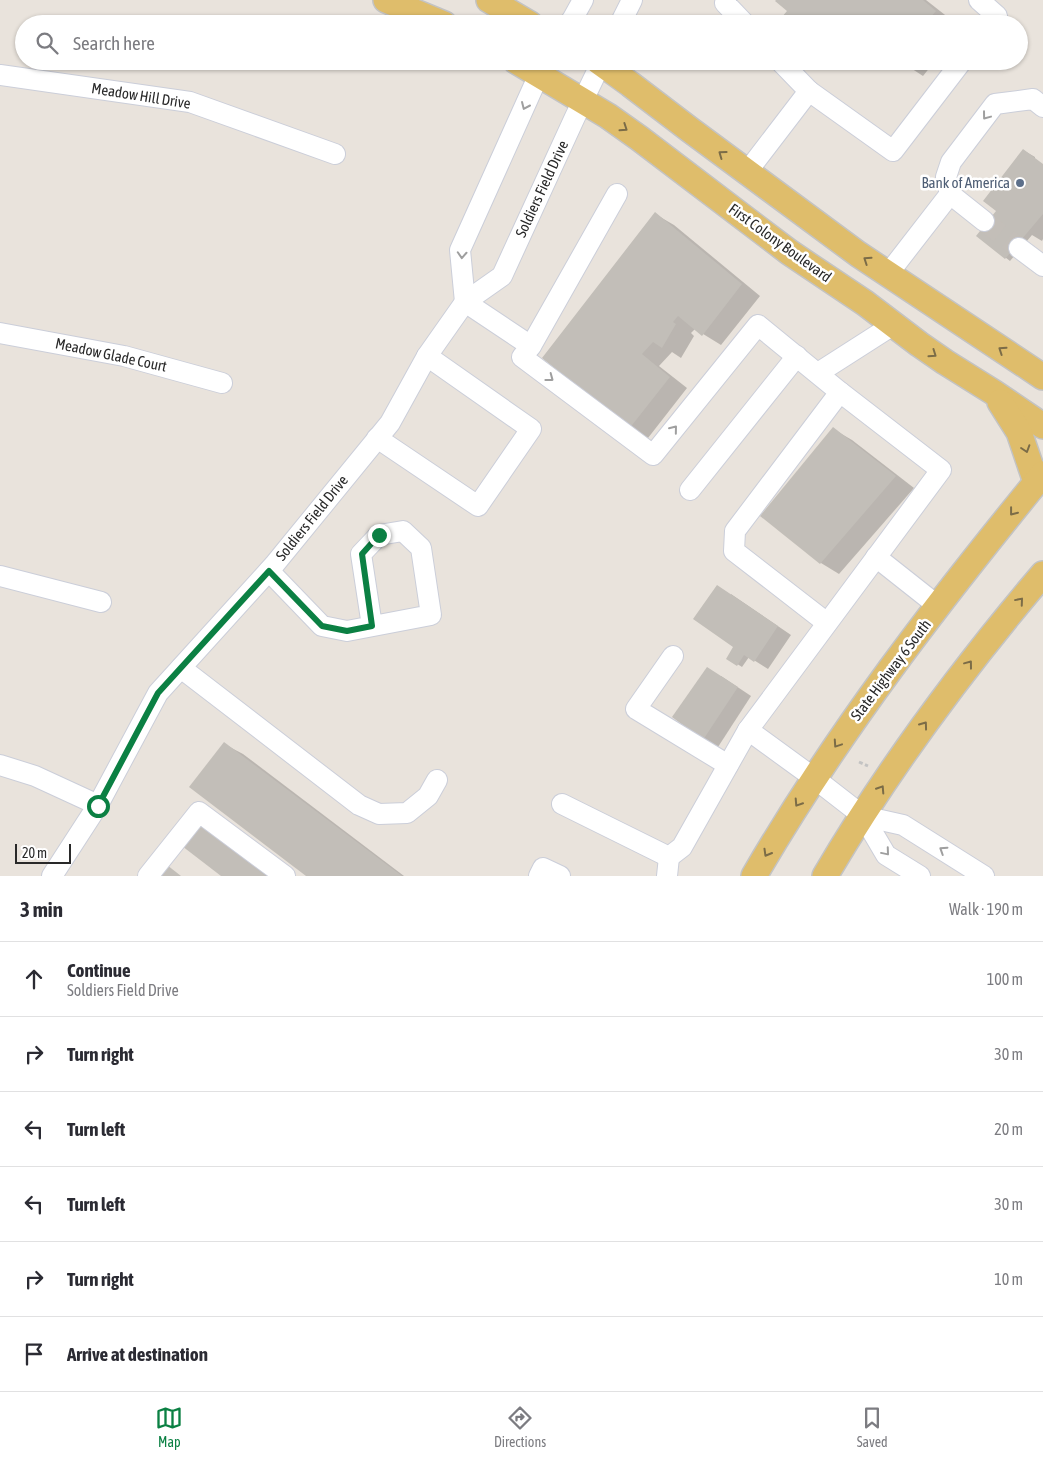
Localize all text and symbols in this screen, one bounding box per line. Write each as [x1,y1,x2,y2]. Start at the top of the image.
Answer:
search box [15,15,1028,70]
icon: search [33,29,61,57]
text: Search here [73,32,155,54]
street label: Meadow Hill Drive [90,79,192,112]
one-way arrow [520,101,531,110]
one-way arrow [983,110,992,120]
one-way arrow [619,121,628,131]
street label: Soldiers Field Drive [512,138,571,240]
one-way arrow [718,151,728,160]
place label: Bank of America [921,174,1010,191]
marker: Bank of America [1014,177,1026,189]
street label: First Colony Boulevard [726,200,835,285]
one-way arrow [457,251,467,259]
one-way arrow [863,257,873,266]
street label: Meadow Glade Court [54,334,168,375]
one-way arrow [999,347,1008,356]
one-way arrow [927,348,936,357]
one-way arrow [544,372,553,380]
one-way arrow [668,426,676,435]
one-way arrow [1020,445,1030,453]
street label: Soldiers Field Drive [272,471,351,564]
one-way arrow [1010,506,1018,515]
route end [368,524,391,547]
one-way arrow [1014,598,1023,607]
street label: State Highway 6 South [847,616,934,723]
one-way arrow [963,660,972,670]
one-way arrow [918,721,927,731]
one-way arrow [834,738,843,748]
one-way arrow [875,785,884,794]
route start [87,795,110,818]
one-way arrow [794,798,804,807]
scale bar [15,841,71,864]
text: 20 m [22,845,47,861]
one-way arrow [880,846,889,855]
one-way arrow [939,846,948,856]
one-way arrow [764,847,774,856]
text: 3 min [20,897,63,921]
text: Walk · 190 m [949,900,1023,918]
text: Continue [67,959,131,981]
icon: ahead [20,965,48,993]
text: 100 m [987,970,1023,988]
text: Soldiers Field Drive [67,981,179,999]
icon: right [20,1040,48,1068]
text: Turn right [67,1043,134,1065]
text: 30 m [994,1045,1023,1063]
icon: left [20,1115,48,1143]
text: Turn left [67,1118,125,1140]
text: 20 m [994,1120,1023,1138]
icon: left [20,1190,48,1218]
text: Turn left [67,1193,125,1215]
text: 30 m [994,1195,1023,1213]
icon: right [20,1265,48,1293]
text: Turn right [67,1268,134,1290]
text: 10 m [994,1270,1023,1288]
icon: arrive [20,1340,48,1368]
text: Arrive at destination [67,1343,208,1365]
tab: Map [155,1404,183,1450]
tab: Directions [494,1404,546,1450]
tab: Saved [857,1404,888,1450]

